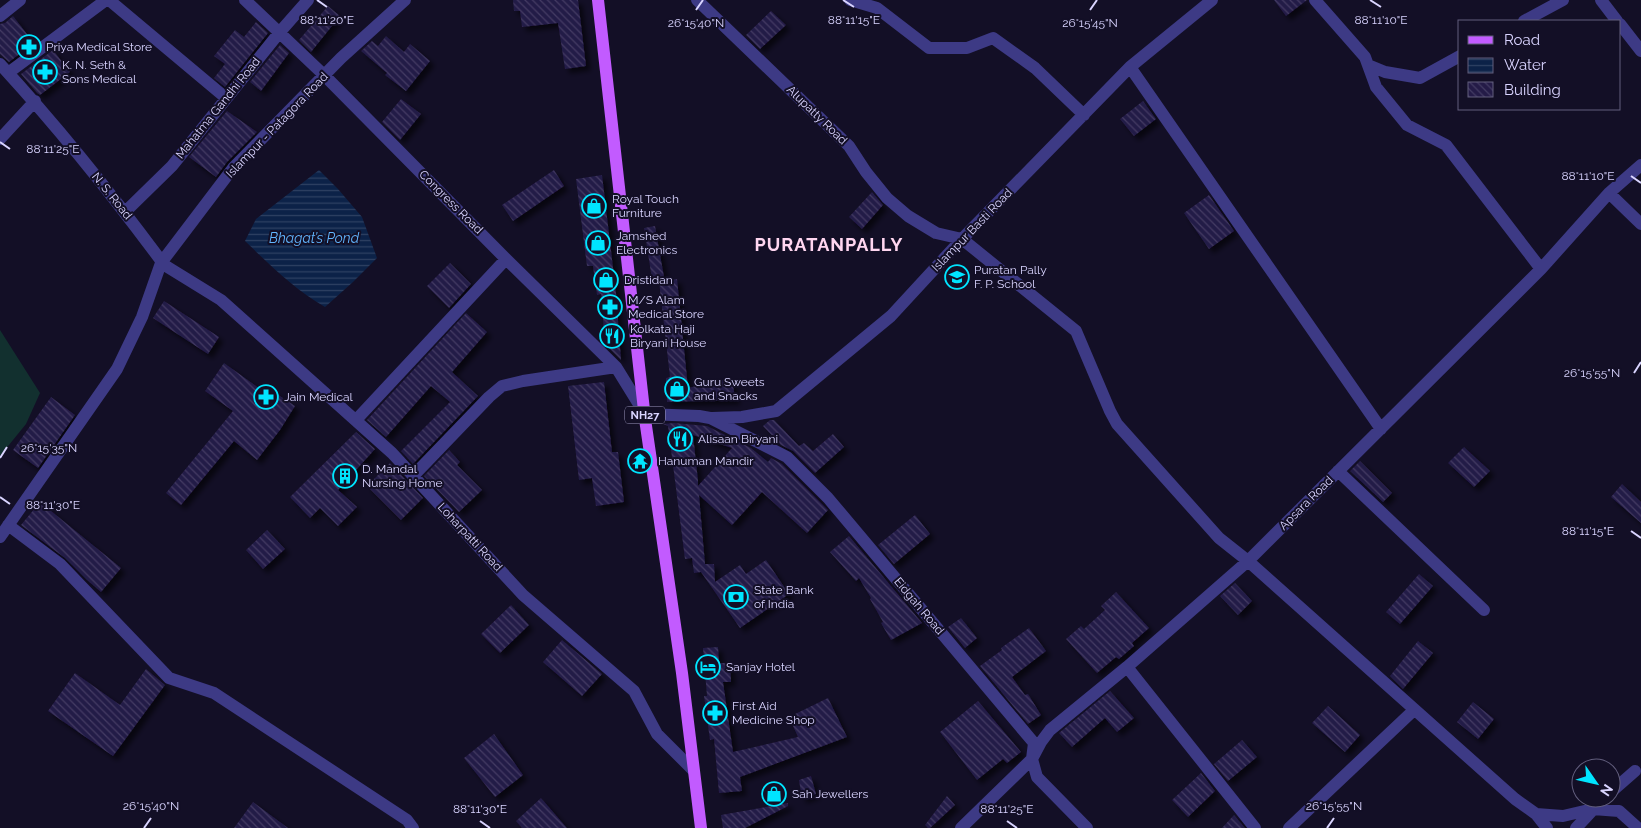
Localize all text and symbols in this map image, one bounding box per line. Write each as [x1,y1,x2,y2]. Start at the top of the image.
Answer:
text: 88°11'20"E [300,13,354,27]
text: 88°11'15"E [828,13,880,27]
text: 88°11'10"E [1354,13,1408,27]
text: 26°15'40"N [668,16,724,30]
text: 26°15'45"N [1062,16,1118,30]
legend [1458,20,1621,110]
text: Road [1504,31,1540,49]
pharmacy icon: Priya Medical Store [16,34,42,60]
place label: Priya Medical Store [46,40,152,54]
street label: Mahatma Gandhi Road [173,55,263,161]
text: Water [1504,56,1547,74]
place label: K. N. Seth & Sons Medical [62,58,137,86]
pharmacy icon: K. N. Seth & Sons Medical [32,59,58,85]
street label: Islampur - Patagora Road [223,70,331,180]
text: Building [1504,81,1561,99]
street label: Alupatty Road [784,83,850,147]
text: 88°11'25"E [26,142,80,156]
street label: Congress Road [416,167,486,237]
text: 88°11'10"E [1561,169,1615,183]
street label: N. S. Road [89,170,135,222]
street label: Islampur Basti Road [929,186,1015,274]
place label: Royal Touch Furniture [612,192,679,220]
shop icon: Royal Touch Furniture [581,193,607,219]
place label: Jamshed Electronics [616,229,678,257]
water label: Bhagat’s Pond [269,230,360,246]
shop icon: Jamshed Electronics [585,230,611,256]
district label: PURATANPALLY [755,234,903,255]
place label: Puratan Pally F. P. School [974,263,1047,291]
school or university icon: Puratan Pally F. P. School [944,264,970,290]
shop icon: Dristidan [593,267,619,293]
place label: Dristidan [624,273,673,287]
place label: M/S Alam Medical Store [628,293,704,321]
pharmacy icon: M/S Alam Medical Store [597,294,623,320]
place label: Kolkata Haji Biryani House [630,322,706,350]
restaurant icon: Kolkata Haji Biryani House [599,323,625,349]
text: 26°15'55"N [1564,366,1620,380]
place label: Guru Sweets and Snacks [694,375,765,403]
shop icon: Guru Sweets and Snacks [664,376,690,402]
pharmacy icon: Jain Medical [253,384,279,410]
place label: Jain Medical [284,390,354,404]
road number: NH27 [625,406,665,424]
restaurant icon: Alisaan Biryani [667,426,693,452]
place label: Alisaan Biryani [698,432,778,446]
text: 26°15'35"N [21,441,77,455]
temple icon: Hanuman Mandir [627,448,653,474]
place label: Hanuman Mandir [658,454,754,468]
place label: D. Mandal Nursing Home [362,462,442,490]
building icon: D. Mandal Nursing Home [332,463,358,489]
street label: Apsara Road [1276,473,1336,533]
text: 88°11'30"E [26,498,80,512]
street label: Loharpatti Road [435,500,505,574]
text: 88°11'15"E [1562,524,1614,538]
street label: Eidgah Road [891,575,947,637]
place label: State Bank of India [754,583,814,611]
bank icon: State Bank of India [723,584,749,610]
hotel icon: Sanjay Hotel [695,654,721,680]
place label: Sanjay Hotel [726,660,796,674]
place label: First Aid Medicine Shop [732,699,815,727]
pharmacy icon: First Aid Medicine Shop [702,700,728,726]
north arrow [1571,758,1621,808]
shop icon: Sah Jewellers [761,781,787,807]
text: N [1597,781,1616,799]
place label: Sah Jewellers [792,787,868,801]
text: 26°15'40"N [123,799,179,813]
text: 26°15'55"N [1306,799,1362,813]
text: 88°11'30"E [453,802,507,816]
text: 88°11'25"E [980,802,1034,816]

